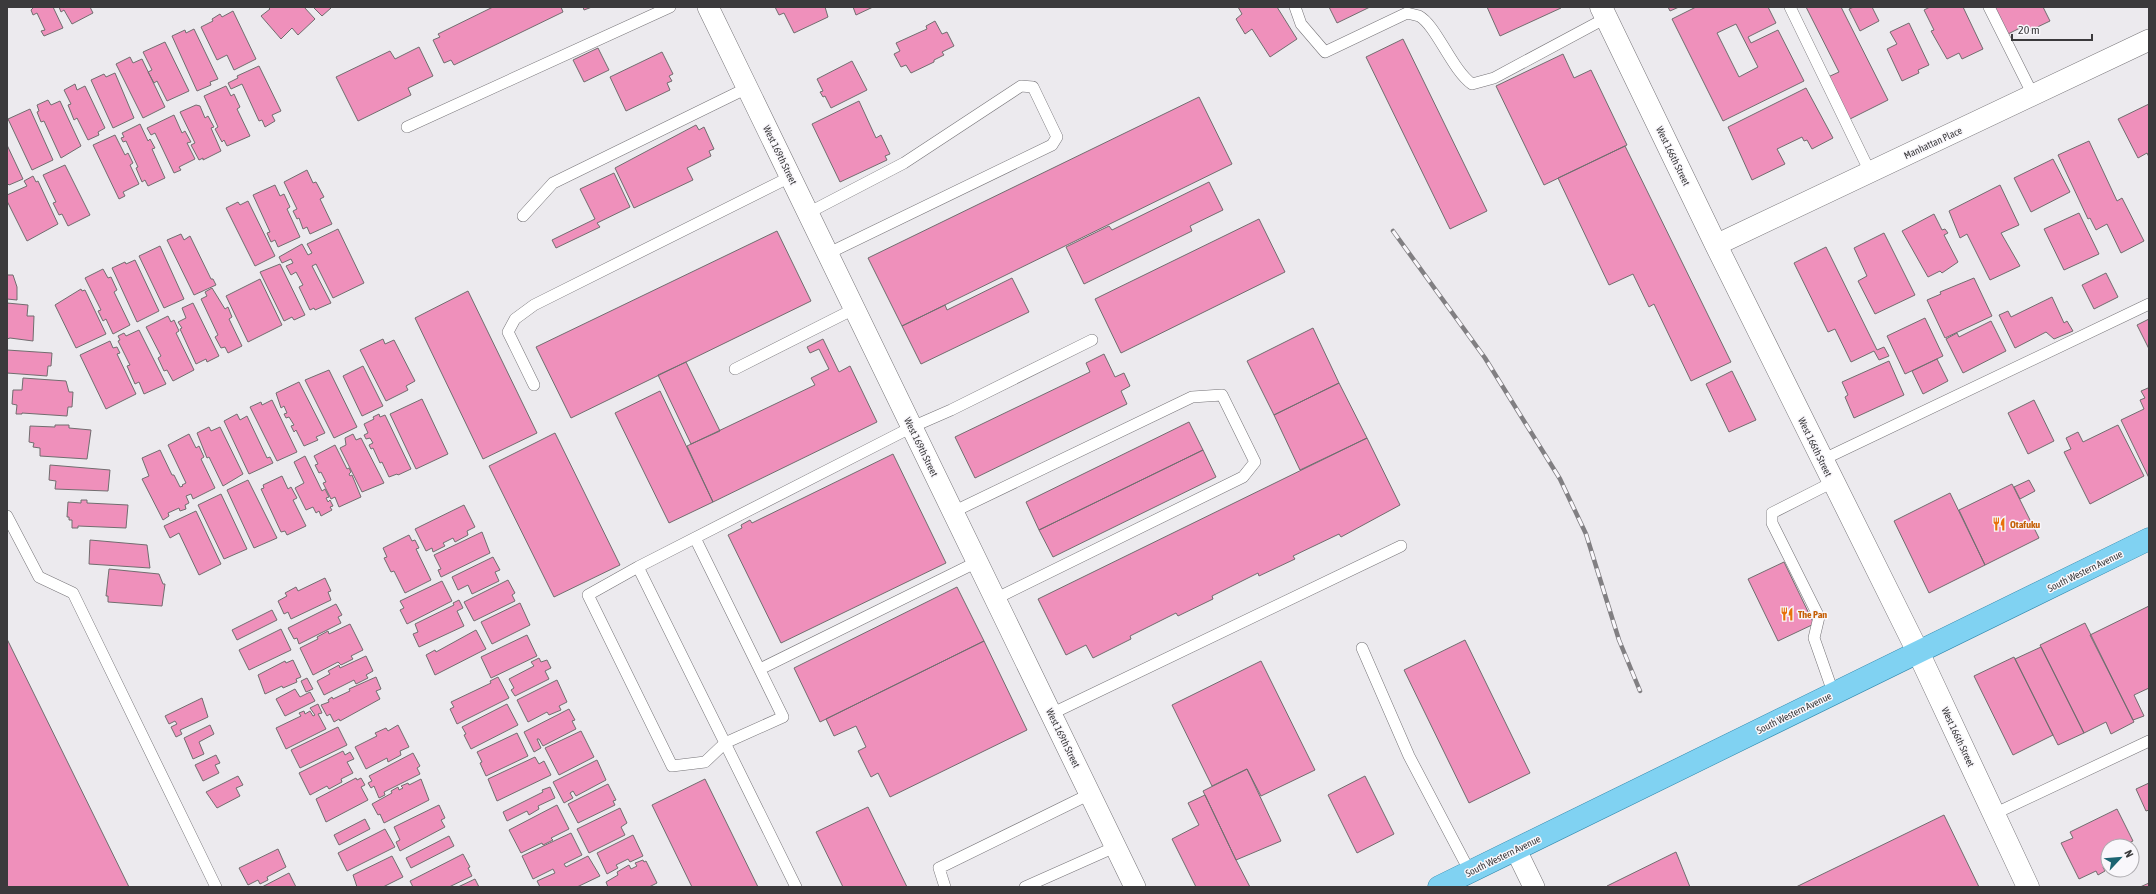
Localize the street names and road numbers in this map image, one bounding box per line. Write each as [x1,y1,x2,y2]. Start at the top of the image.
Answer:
street label: West 169th Street [761,124,799,186]
street label: West 166th Street [1654,125,1692,187]
street label: Manhattan Place [1902,125,1964,161]
street label: West 169th Street [902,416,940,478]
street label: West 166th Street [1796,416,1834,478]
street label: South Western Avenue [2046,548,2125,594]
street label: South Western Avenue [1755,690,1834,736]
street label: West 166th Street [1939,705,1977,769]
street label: West 169th Street [1044,707,1082,769]
street label: South Western Avenue [1464,833,1543,879]

